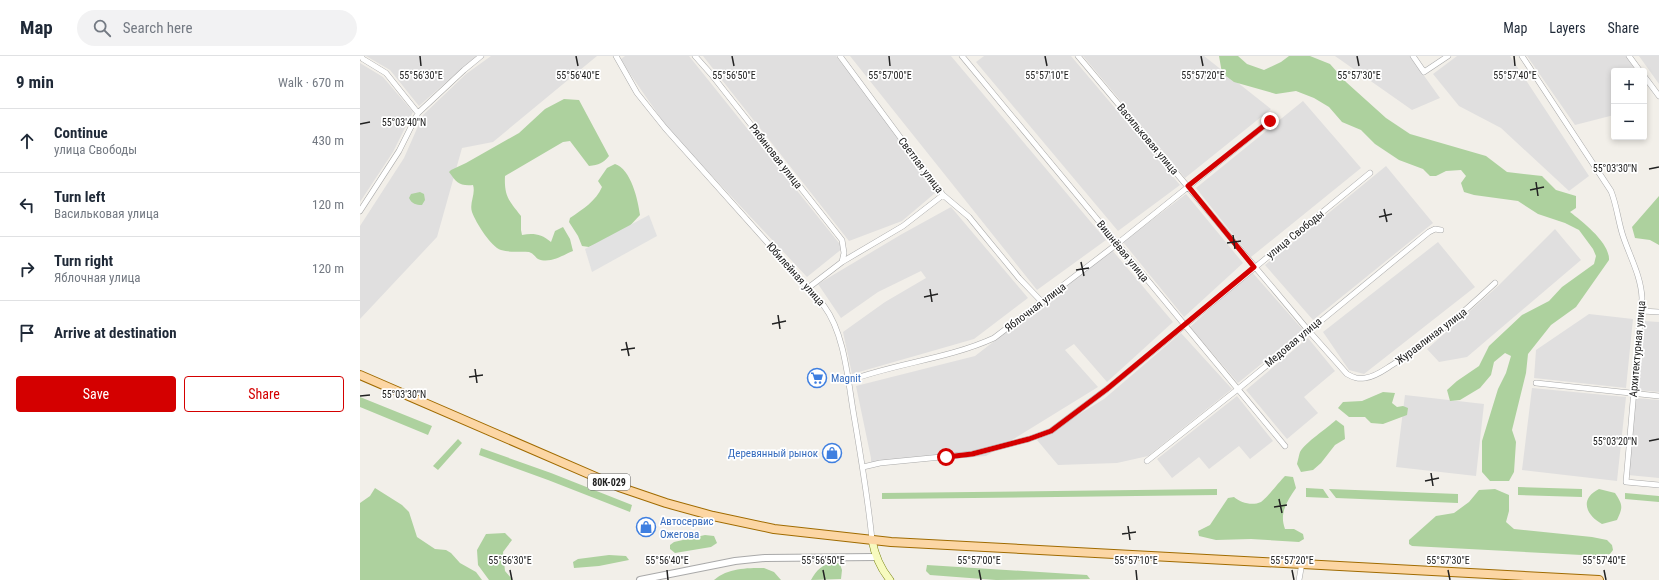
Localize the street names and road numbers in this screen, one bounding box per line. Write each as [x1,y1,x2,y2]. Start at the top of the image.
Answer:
street label: Васильковая улица [1114,101,1181,178]
street label: Рябиновая улица [746,121,805,191]
street label: Светлая улица [895,135,946,196]
street label: улица Свободы [1264,207,1327,262]
street label: Вишнёвая улица [1094,218,1151,285]
street label: Юбилейная улица [764,240,828,309]
street label: Яблочная улица [1002,280,1068,335]
street label: Архитектурная улица [1627,300,1648,398]
street label: Журавлиная улица [1393,305,1470,367]
street label: Медовая улица [1262,315,1324,370]
road number: 80К-029 [588,474,630,490]

